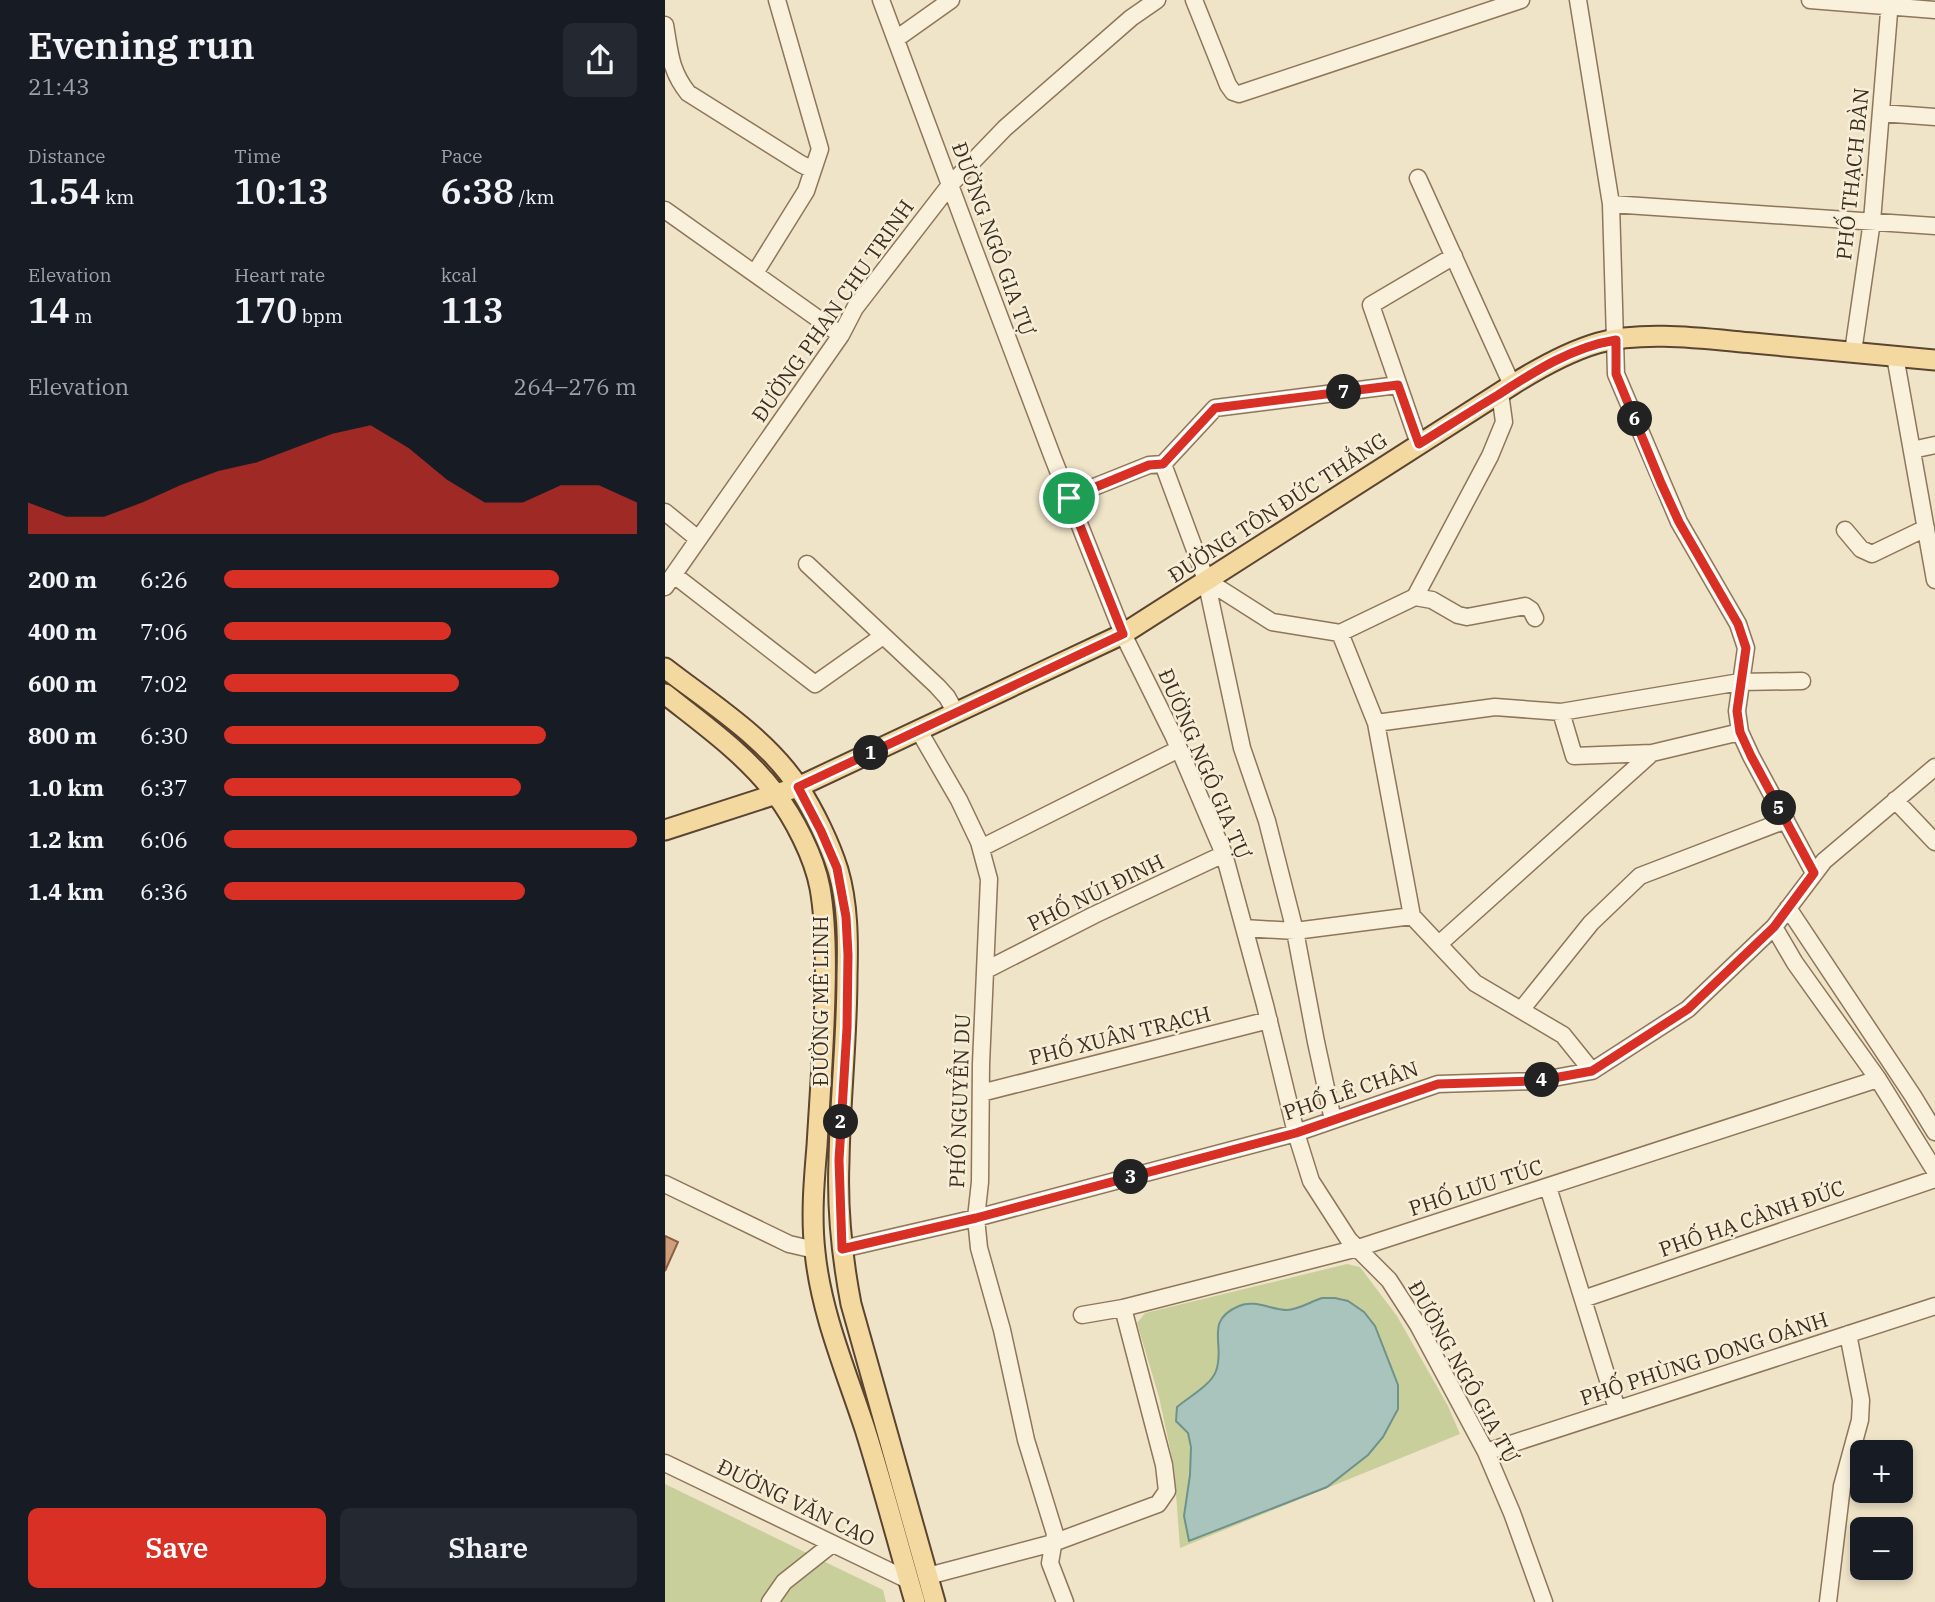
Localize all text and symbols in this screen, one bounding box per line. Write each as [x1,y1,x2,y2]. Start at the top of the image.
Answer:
text: Evening run [28,20,255,69]
button: share [563,23,637,97]
text: 21:43 [28,71,90,101]
street label: PHỐ THẠCH BÀN [1828,86,1875,261]
street label: ĐƯỜNG NGÔ GIA TỰ [946,138,1042,339]
text: Distance [28,144,106,168]
text: Time [234,144,281,168]
text: Pace [441,144,482,168]
text: 1.54 [28,168,101,214]
text: 10:13 [234,168,329,214]
text: 6:38 [441,168,514,214]
text: km [101,185,134,209]
text: /km [514,185,555,209]
street label: ĐƯỜNG PHAN CHU TRINH [745,194,920,427]
text: Elevation [28,263,112,287]
text: Heart rate [234,263,325,287]
text: kcal [441,263,477,287]
text: 14 [28,287,70,333]
text: 170 [234,287,297,333]
text: 113 [441,287,504,333]
text: m [70,304,93,328]
text: bpm [297,304,343,328]
text: Elevation [28,371,129,401]
text: 264–276 m [513,371,637,401]
pin: 7 [1327,374,1361,410]
text: 7 [1338,379,1349,403]
pin: 6 [1618,402,1653,436]
text: 6 [1629,406,1640,430]
street label: ĐƯỜNG TÔN ĐỨC THẮNG [1162,425,1393,589]
pin [1039,468,1099,528]
icon: arrive [1050,479,1088,517]
text: 200 m [28,564,97,594]
text: 6:26 [140,564,188,594]
text: 400 m [28,616,97,646]
text: 7:06 [140,616,188,646]
street label: ĐƯỜNG NGÔ GIA TỰ [1152,664,1258,863]
text: 600 m [28,668,97,698]
text: 7:02 [140,668,188,698]
text: 800 m [28,720,97,750]
text: 6:30 [140,720,188,750]
pin: 1 [853,736,889,770]
text: 1 [865,740,876,764]
text: 1.0 km [28,772,104,802]
text: 6:37 [140,772,188,802]
pin: 5 [1761,790,1797,826]
text: 5 [1773,795,1784,819]
text: 1.2 km [28,824,104,854]
text: 6:06 [140,824,188,854]
street label: PHỐ NÚI ĐINH [1022,846,1168,937]
text: 1.4 km [28,876,104,906]
text: 6:36 [140,876,188,906]
street label: ĐƯỜNG MÊ LINH [806,916,834,1086]
street label: PHỐ XUÂN TRẠCH [1026,998,1213,1071]
street label: PHỐ NGUYỄN DU [941,1013,976,1189]
street label: PHỐ LÊ CHÂN [1279,1053,1422,1126]
pin: 4 [1525,1062,1559,1098]
text: 4 [1536,1067,1547,1091]
pin: 2 [823,1104,859,1140]
text: 2 [835,1109,846,1133]
street label: PHỐ LƯU TÚC [1405,1151,1546,1222]
pin: 3 [1113,1160,1149,1194]
text: 3 [1125,1164,1136,1188]
street label: PHỐ HẠ CẢNH ĐỨC [1655,1172,1848,1263]
street label: ĐƯỜNG NGÔ GIA TỰ [1402,1275,1526,1468]
street label: PHỐ PHÙNG DONG OÁNH [1576,1304,1831,1411]
map controls [1850,1440,1913,1580]
button: + [1850,1440,1913,1503]
street label: ĐƯỜNG VĂN CAO [713,1452,880,1552]
button: Save [28,1508,326,1588]
button: Share [340,1508,637,1588]
button: − [1850,1517,1913,1580]

